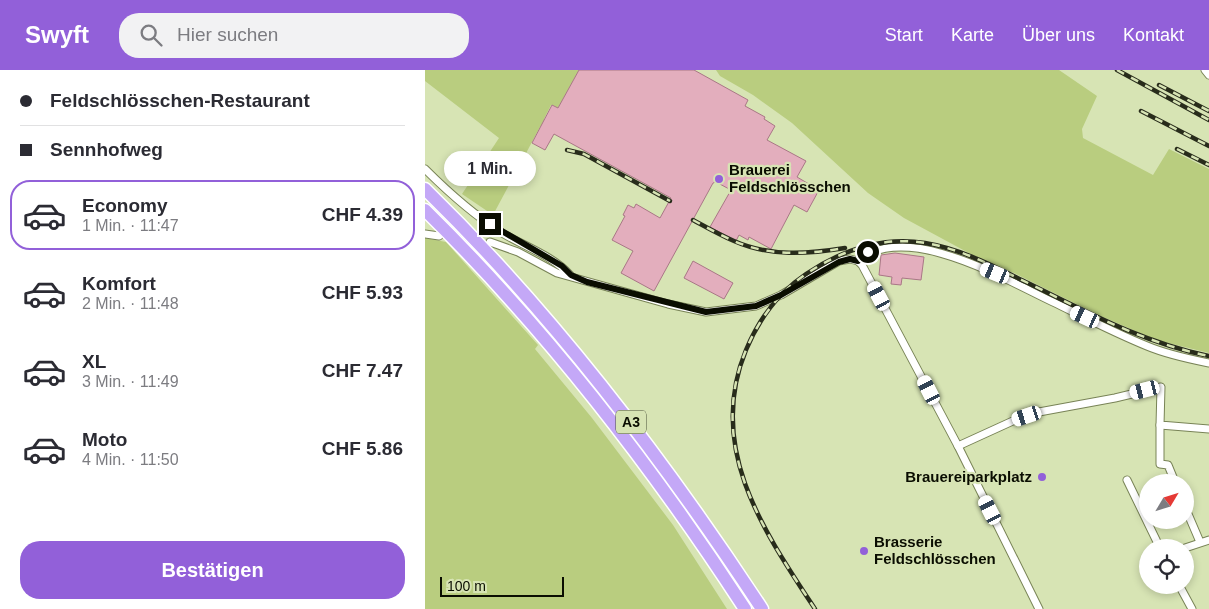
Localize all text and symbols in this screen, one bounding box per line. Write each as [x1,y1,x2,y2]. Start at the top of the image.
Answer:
search box [119,13,469,58]
text: Swyft [25,21,89,48]
icon: search [137,21,165,49]
text: Hier suchen [177,24,278,45]
text: Start [885,25,923,45]
text: Karte [951,25,994,45]
text: Über uns [1022,25,1095,45]
text: Kontakt [1123,25,1184,45]
text: Feldschlösschen-Restaurant [50,90,310,111]
text: Sennhofweg [50,139,163,160]
callout: 1 Min. [444,152,536,186]
text: 1 Min. [467,160,513,177]
place label: Brauerei Feldschlösschen [729,161,851,195]
marker: Brauerei Feldschlösschen [713,173,725,185]
icon: car [22,193,67,238]
text: Economy [82,195,168,216]
text: CHF 4.39 [322,204,403,225]
route end [479,213,501,235]
text: 1 Min. · 11:47 [82,217,179,234]
route start [857,241,879,263]
car [978,260,1011,286]
icon: car [22,271,67,316]
text: Komfort [82,273,156,294]
car [865,279,892,313]
text: CHF 5.93 [322,282,403,303]
text: 2 Min. · 11:48 [82,295,179,312]
car [1068,304,1101,330]
icon: car [22,349,67,394]
text: XL [82,351,106,372]
text: CHF 7.47 [322,360,403,381]
text: 3 Min. · 11:49 [82,373,179,390]
car [915,373,942,407]
car [1128,379,1161,401]
car [1010,404,1043,428]
road number: A3 [616,411,646,434]
icon: car [22,427,67,472]
text: Moto [82,429,127,450]
text: CHF 5.86 [322,438,403,459]
text: 4 Min. · 11:50 [82,451,179,468]
place label: Brauereiparkplatz [905,468,1032,485]
marker: Brauereiparkplatz [1036,471,1048,483]
north arrow [1139,474,1194,529]
map controls [1139,474,1194,594]
car [976,493,1003,527]
place label: Brasserie Feldschlösschen [874,533,996,567]
button: locate [1139,539,1194,594]
button: Bestätigen [20,541,405,599]
marker: Brasserie Feldschlösschen [858,545,870,557]
scale bar [440,574,564,597]
text: 100 m [447,578,486,594]

